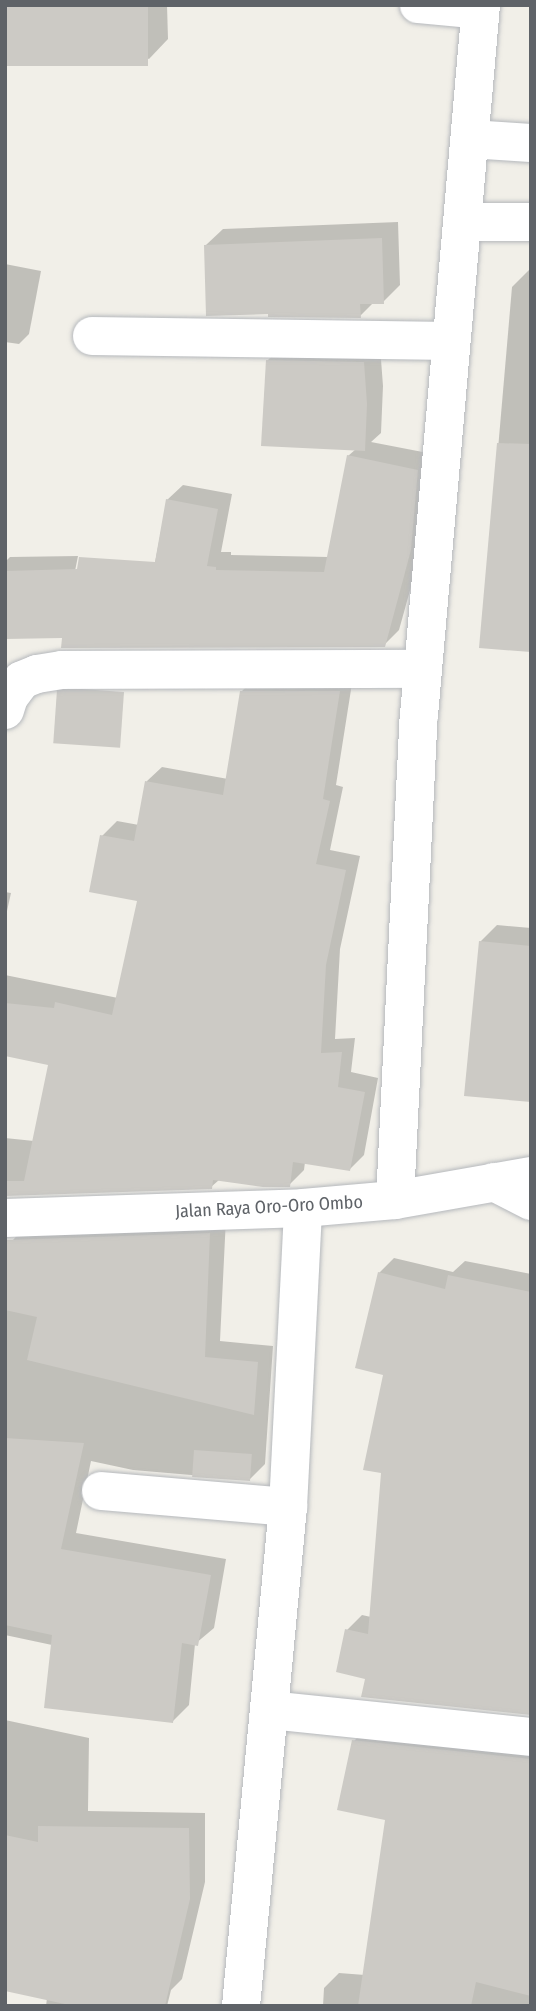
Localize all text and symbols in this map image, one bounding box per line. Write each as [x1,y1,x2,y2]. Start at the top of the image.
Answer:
street label: Jalan Raya Oro-Oro Ombo [175,1191,363,1223]

